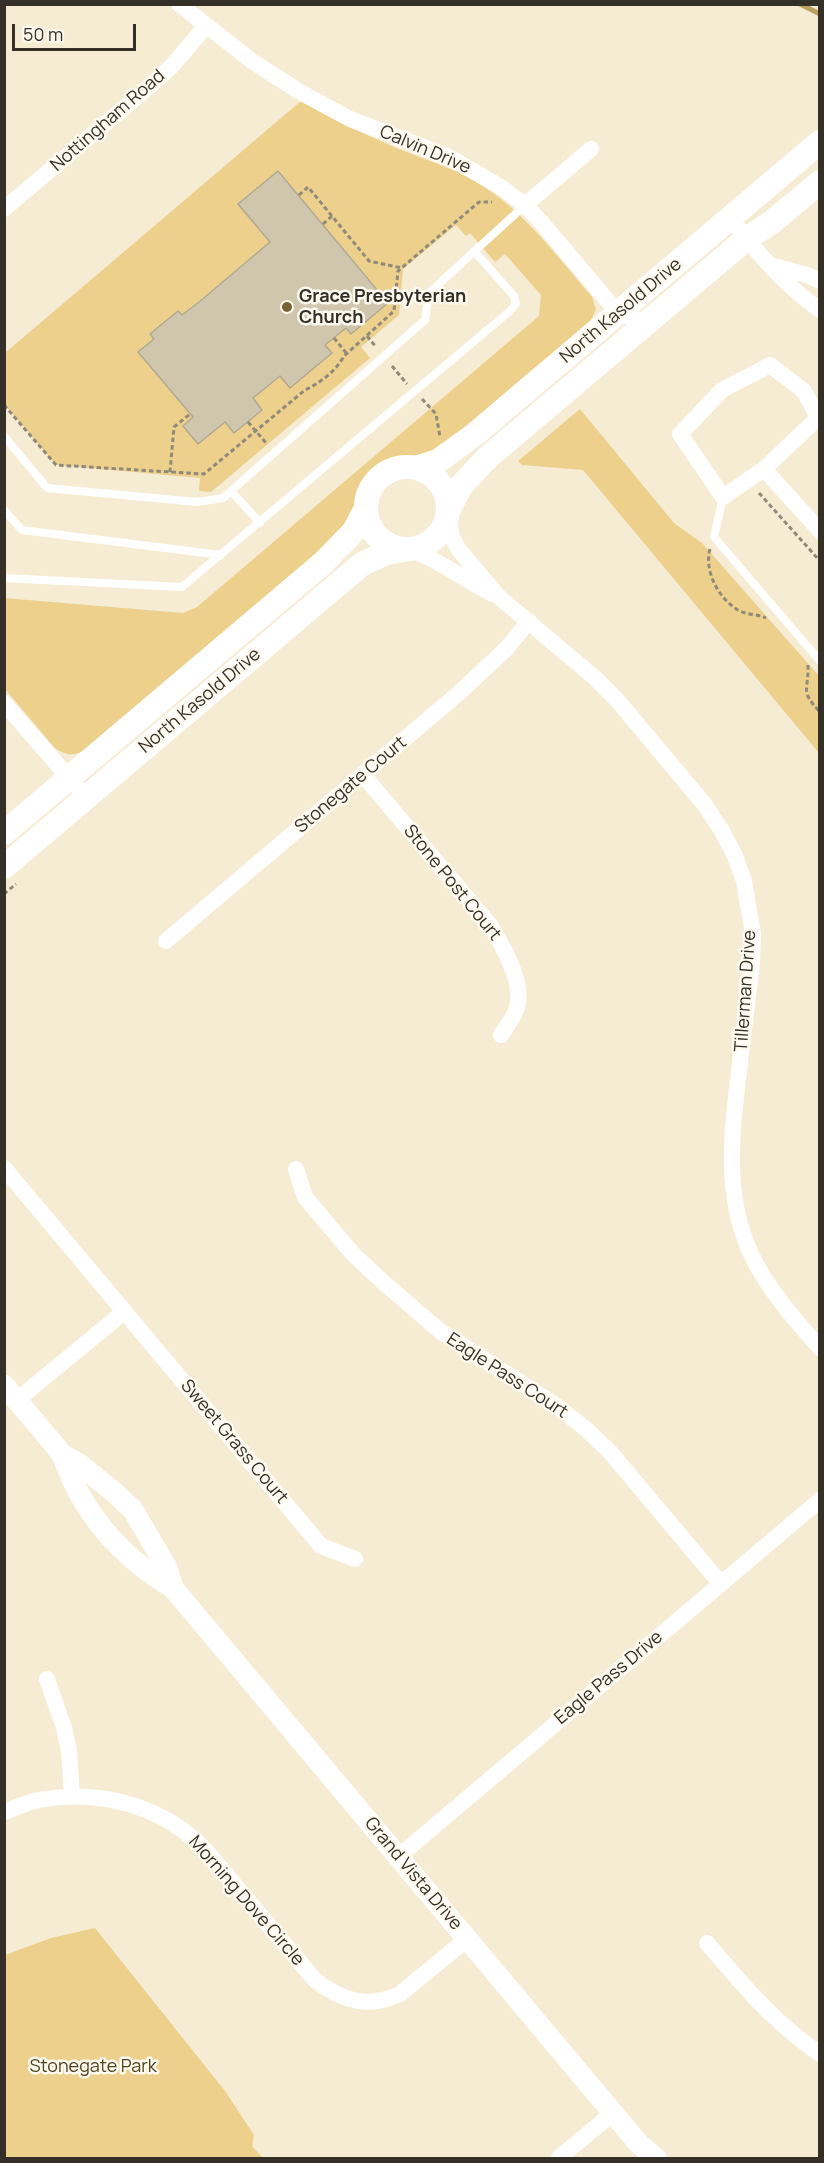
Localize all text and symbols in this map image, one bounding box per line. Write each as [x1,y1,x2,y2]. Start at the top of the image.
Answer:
scale bar [15,12,140,50]
text: 50 m [23,22,63,46]
street label: Nottingham Road [47,66,169,176]
street label: Calvin Drive [376,121,474,179]
street label: North Kasold Drive [556,254,686,368]
place label: Grace Presbyterian Church [299,286,466,328]
marker: Grace Presbyterian Church [280,300,294,314]
street label: North Kasold Drive [135,644,265,758]
street label: Stonegate Court [291,732,411,838]
street label: Stone Post Court [399,821,505,945]
street label: Tillerman Drive [731,929,761,1053]
street label: Eagle Pass Court [442,1329,572,1423]
street label: Sweet Grass Court [176,1375,292,1509]
street label: Eagle Pass Drive [551,1627,667,1729]
street label: Grand Vista Drive [359,1813,467,1935]
street label: Morning Dove Circle [184,1832,308,1970]
park label: Stonegate Park [29,2056,157,2078]

